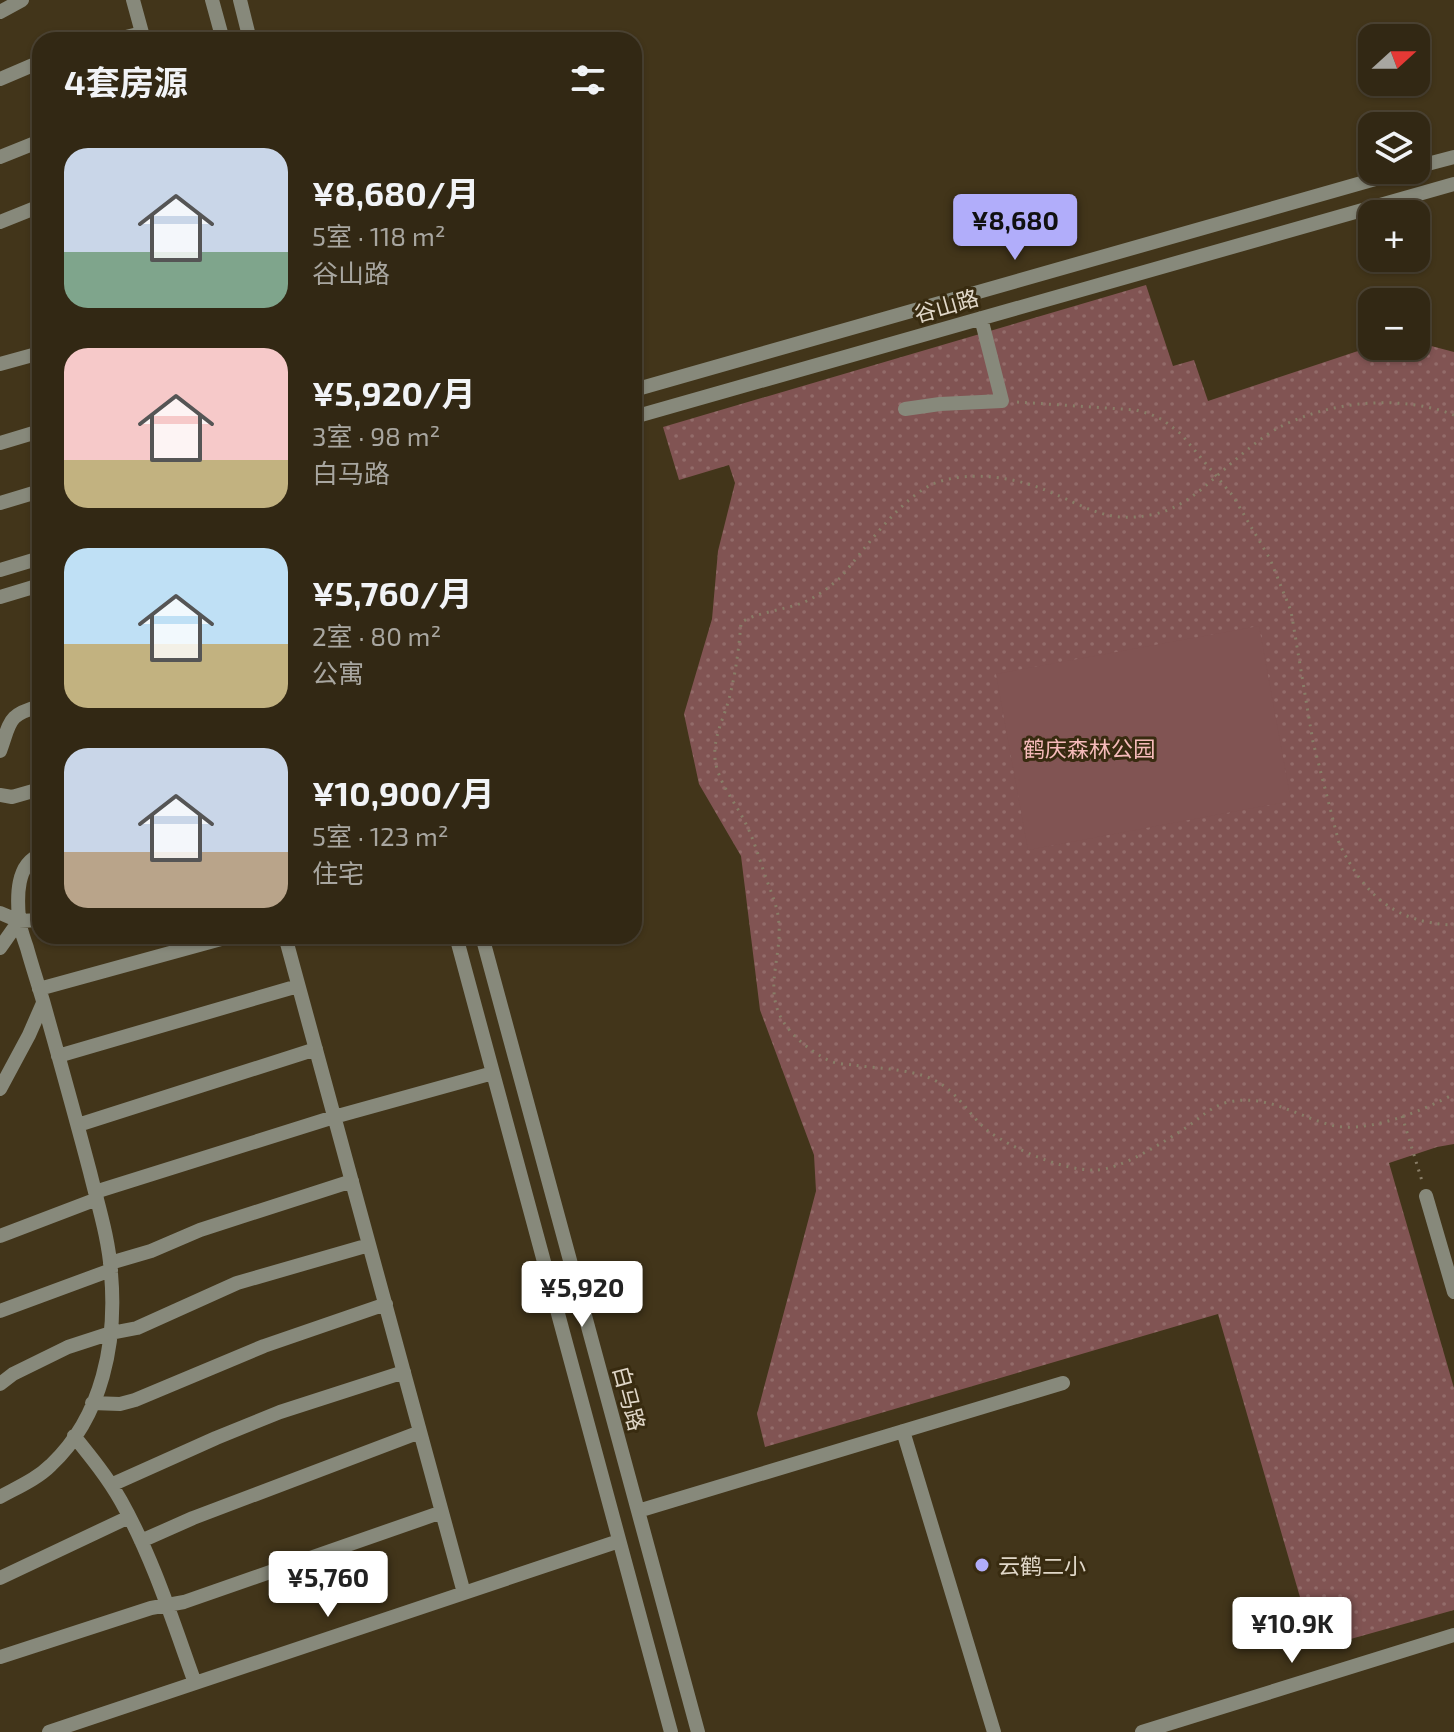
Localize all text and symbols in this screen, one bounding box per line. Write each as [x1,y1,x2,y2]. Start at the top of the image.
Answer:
north arrow [1358,24,1430,96]
map controls [1358,24,1430,360]
icon: filters [566,58,610,102]
text: 4套房源 [64,61,188,102]
button: layers [1358,112,1430,184]
text: ¥8,680/月 [312,172,479,213]
icon: home [128,180,224,276]
pin: ¥8,680 [950,194,1080,262]
button: + [1358,200,1430,272]
text: ¥8,680 [971,204,1059,235]
text: 5室 · 118 m² [312,220,445,251]
text: 谷山路 [312,257,390,288]
street label: 谷山路 [911,283,981,327]
button: − [1358,288,1430,360]
text: ¥5,920/月 [312,372,476,413]
icon: home [128,380,224,476]
text: 3室 · 98 m² [312,420,440,451]
text: 白马路 [312,457,390,488]
text: ¥5,760/月 [312,572,473,613]
icon: home [128,580,224,676]
text: 2室 · 80 m² [312,620,441,651]
text: 公寓 [312,657,364,688]
park label: 鹤庆森林公园 [1023,735,1155,761]
text: ¥10,900/月 [312,772,495,813]
icon: home [128,780,224,876]
text: 5室 · 123 m² [312,820,448,851]
text: 住宅 [312,857,364,888]
pin: ¥5,920 [517,1261,647,1329]
text: ¥5,920 [540,1271,624,1302]
street label: 白马路 [609,1363,651,1433]
pin: ¥5,760 [263,1551,393,1619]
place label: 云鹤二小 [998,1552,1086,1578]
marker: 云鹤二小 [973,1556,991,1574]
text: ¥5,760 [287,1561,369,1592]
pin: ¥10.9K [1227,1597,1357,1665]
text: ¥10.9K [1250,1607,1334,1638]

